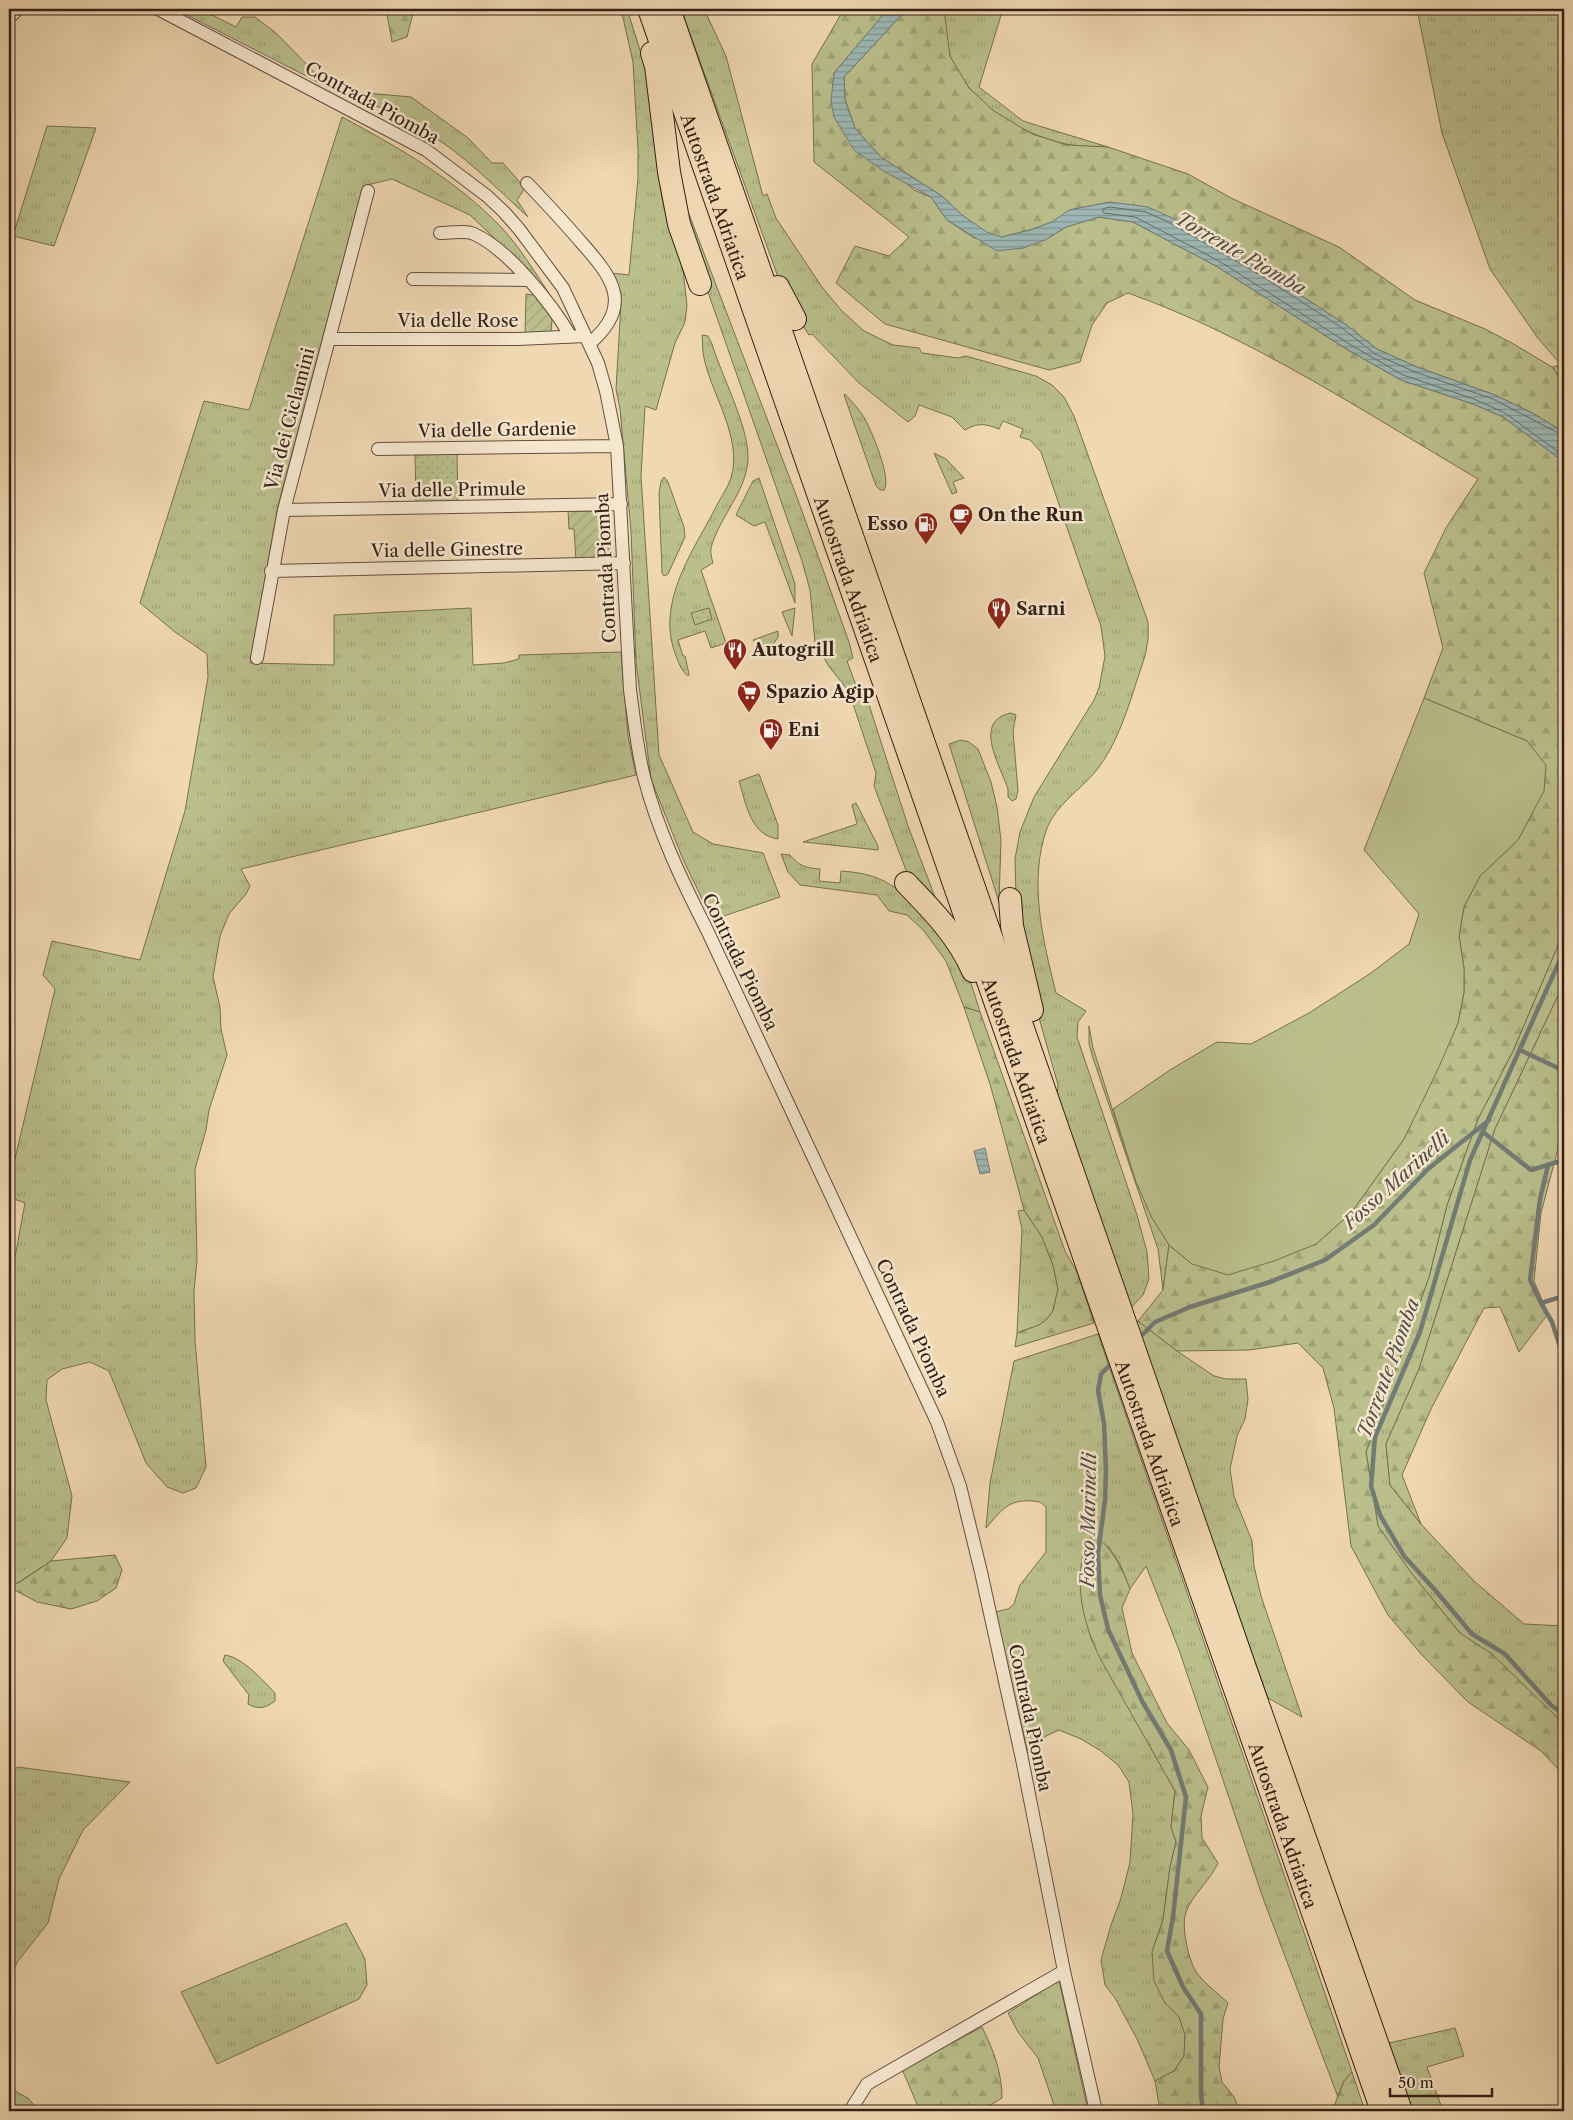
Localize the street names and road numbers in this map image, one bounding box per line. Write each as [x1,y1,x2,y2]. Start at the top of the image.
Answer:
street label: Contrada Piomba [301,57,443,149]
street label: Autostrada Adriatica [675,110,754,283]
street label: Via delle Rose [396,310,519,332]
street label: Via dei Ciclamini [260,345,320,494]
street label: Via delle Gardenie [417,418,576,442]
street label: Via delle Primule [377,478,526,502]
street label: Contrada Piomba [591,492,621,644]
street label: Autostrada Adriatica [808,492,887,666]
street label: Via delle Ginestre [370,538,523,562]
street label: Contrada Piomba [697,890,783,1035]
street label: Autostrada Adriatica [976,974,1055,1147]
street label: Contrada Piomba [871,1255,955,1401]
street label: Autostrada Adriatica [1110,1356,1188,1530]
street label: Contrada Piomba [1004,1642,1056,1794]
street label: Autostrada Adriatica [1243,1739,1322,1912]

